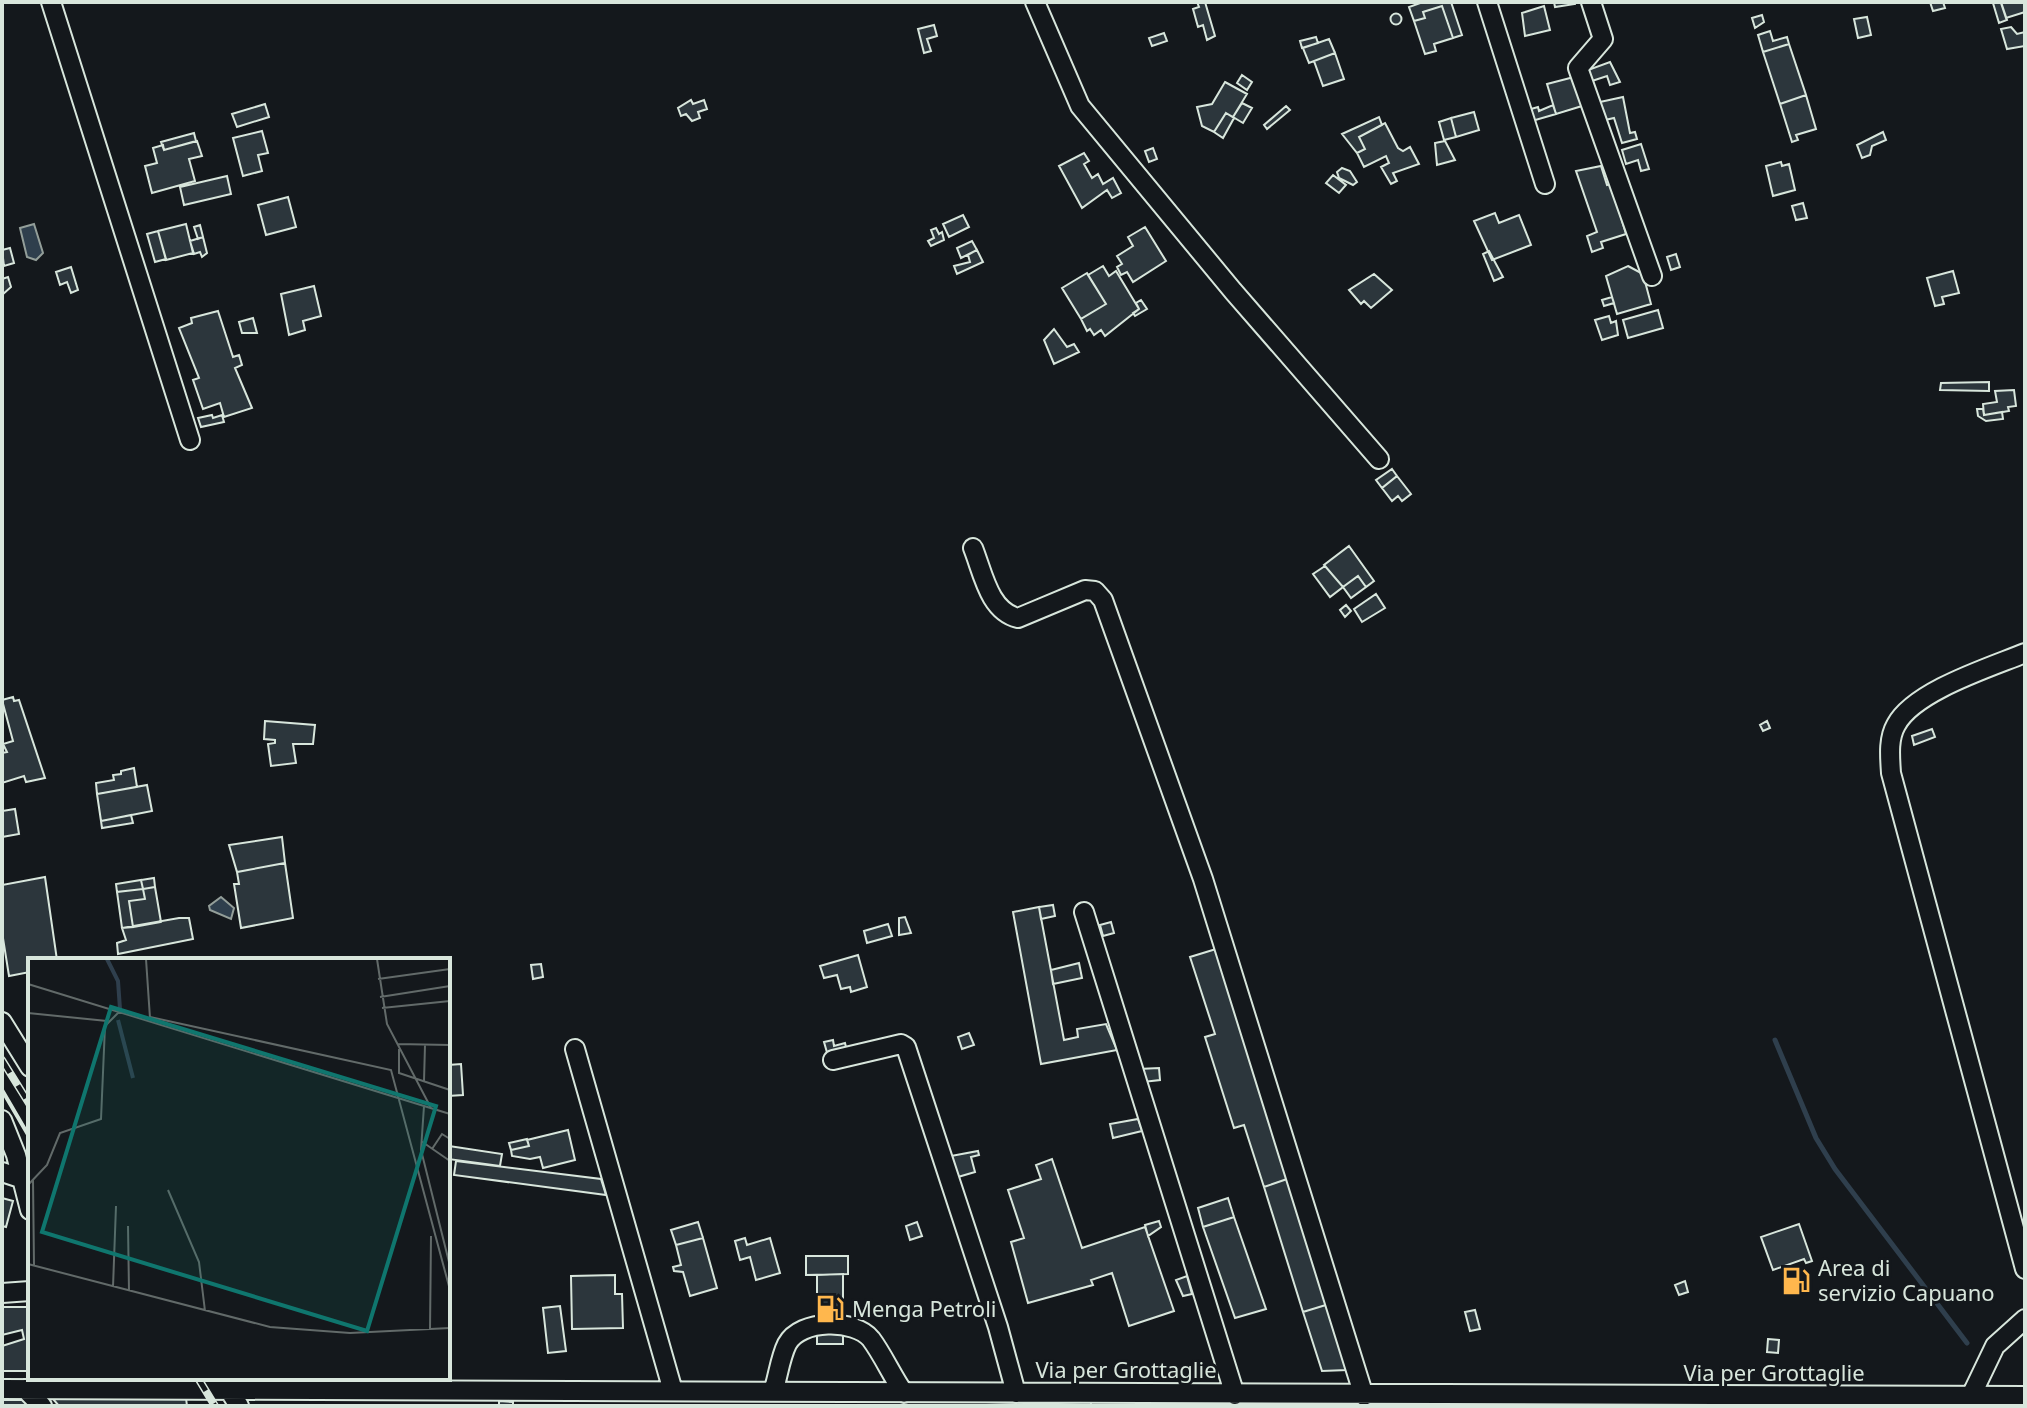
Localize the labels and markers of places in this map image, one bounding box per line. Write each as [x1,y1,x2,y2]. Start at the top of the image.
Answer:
place label: Area di servizio Capuano [1818,1252,1995,1307]
fuel station icon: Area di servizio Capuano [1781,1266,1811,1296]
place label: Menga Petroli [852,1293,997,1323]
fuel station icon: Menga Petroli [815,1294,845,1324]

